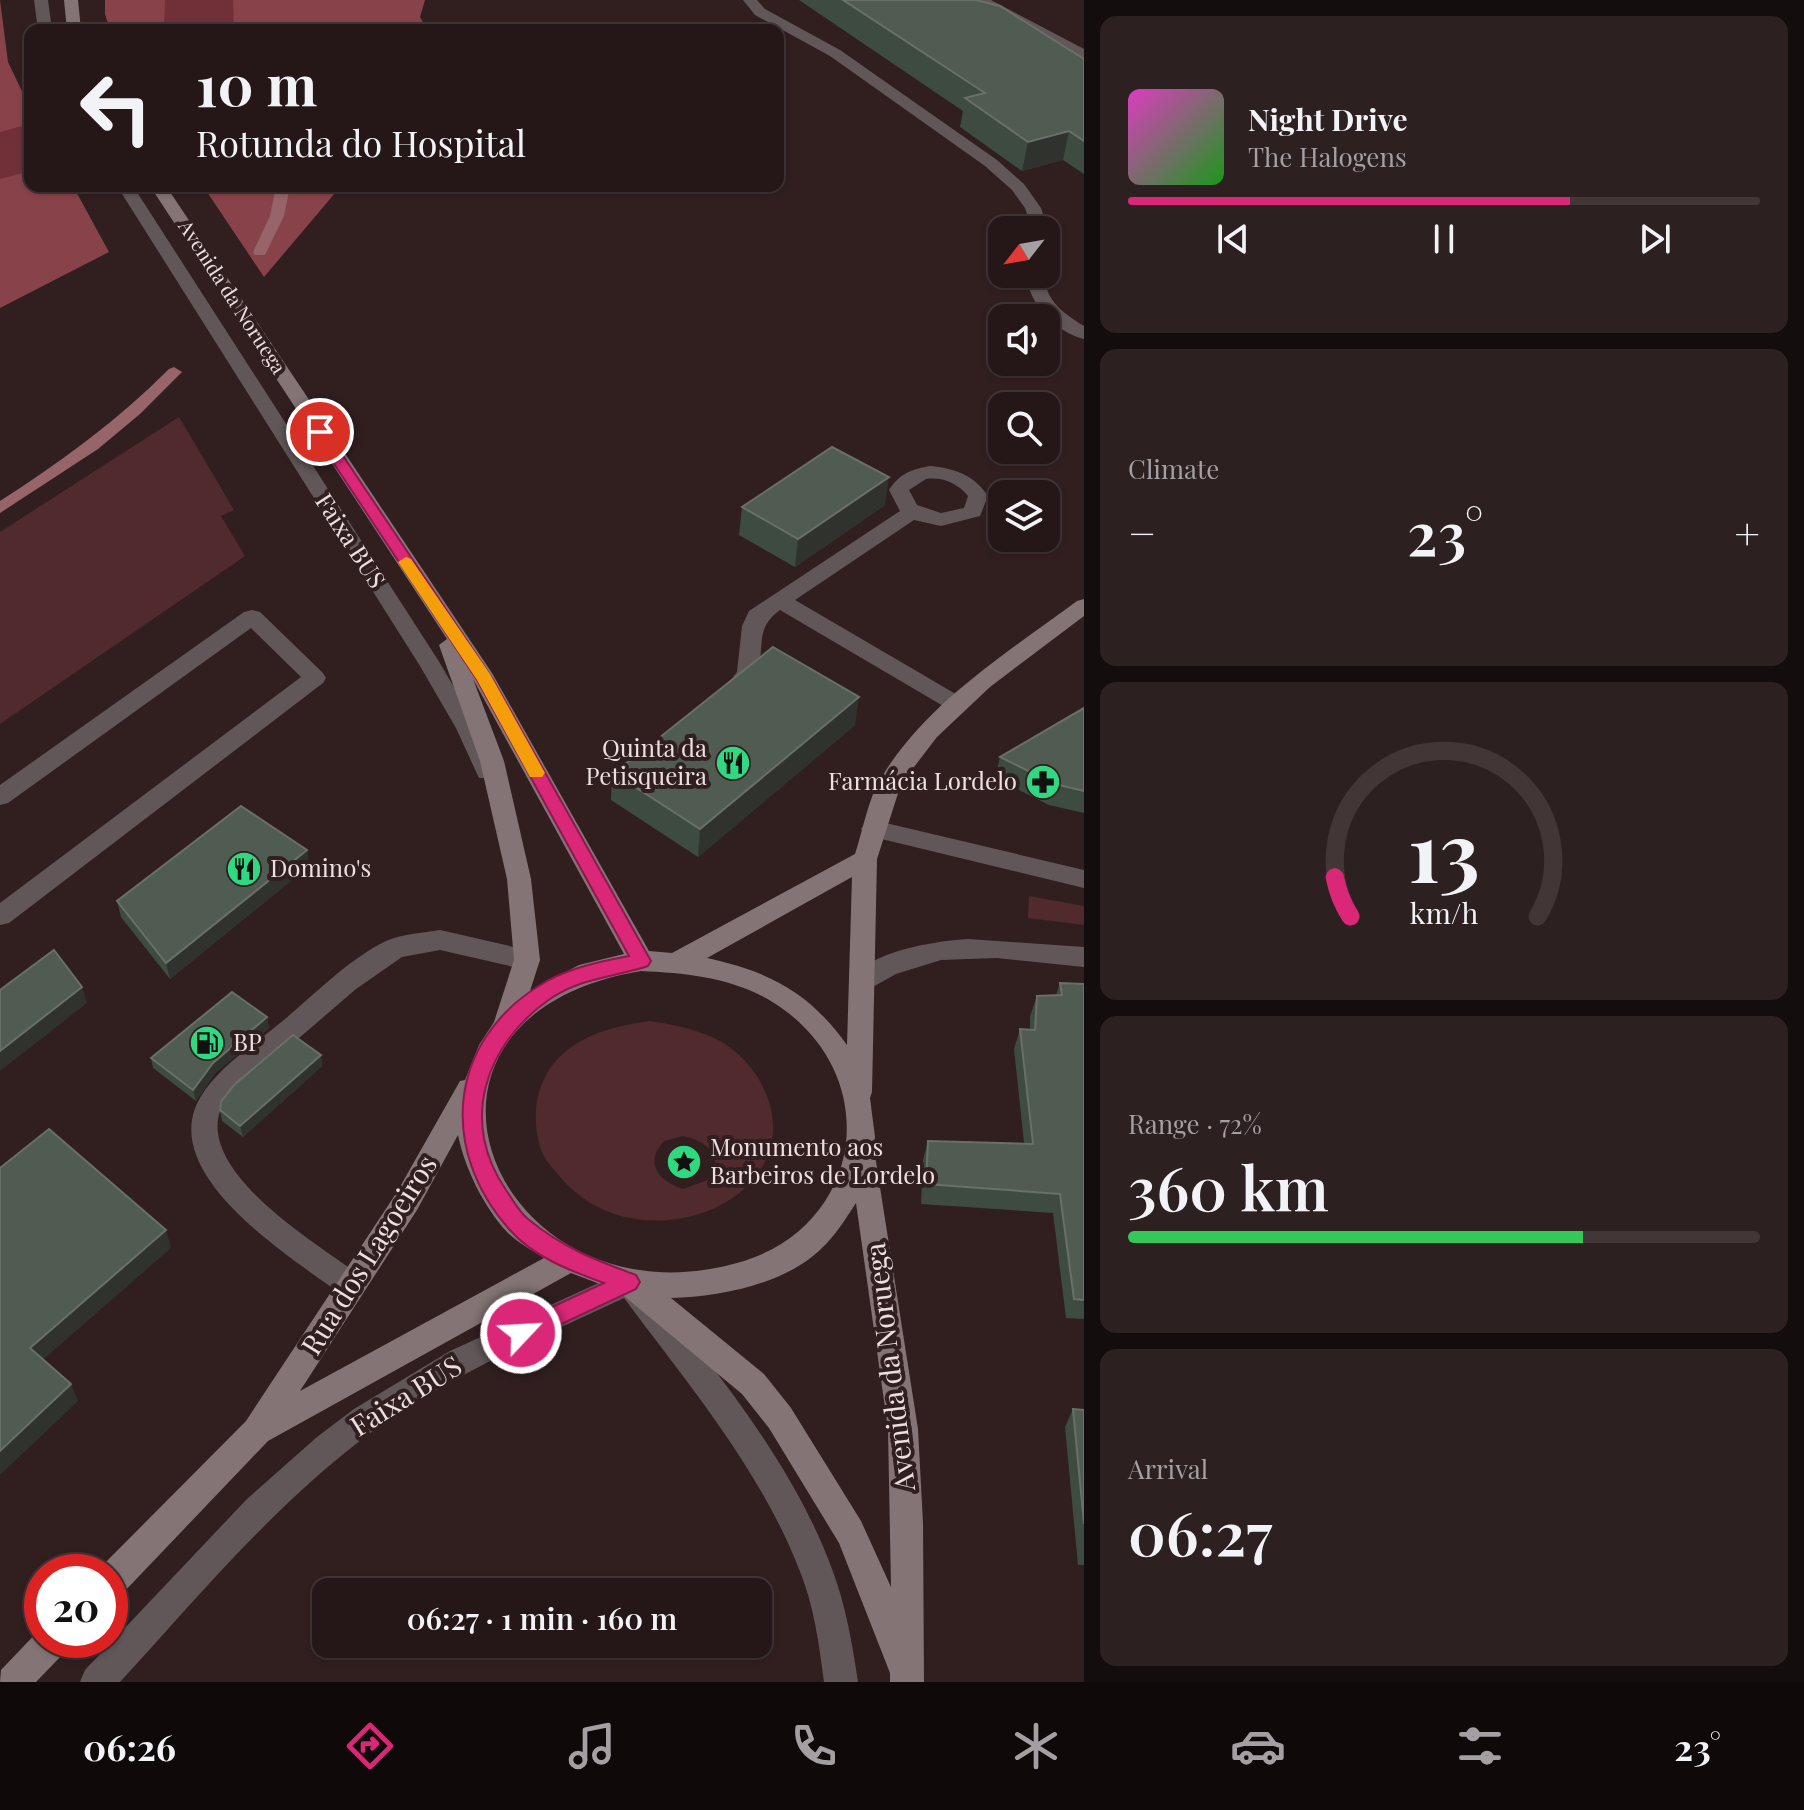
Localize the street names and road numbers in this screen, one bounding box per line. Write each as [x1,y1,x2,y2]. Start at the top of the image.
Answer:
street label: Avenida da Noruega [173,213,293,378]
street label: Faixa BUS [309,487,394,593]
street label: Rua dos Lagoeiros [291,1148,444,1361]
street label: Avenida da Noruega [855,1241,922,1494]
street label: Faixa BUS [343,1346,468,1443]

